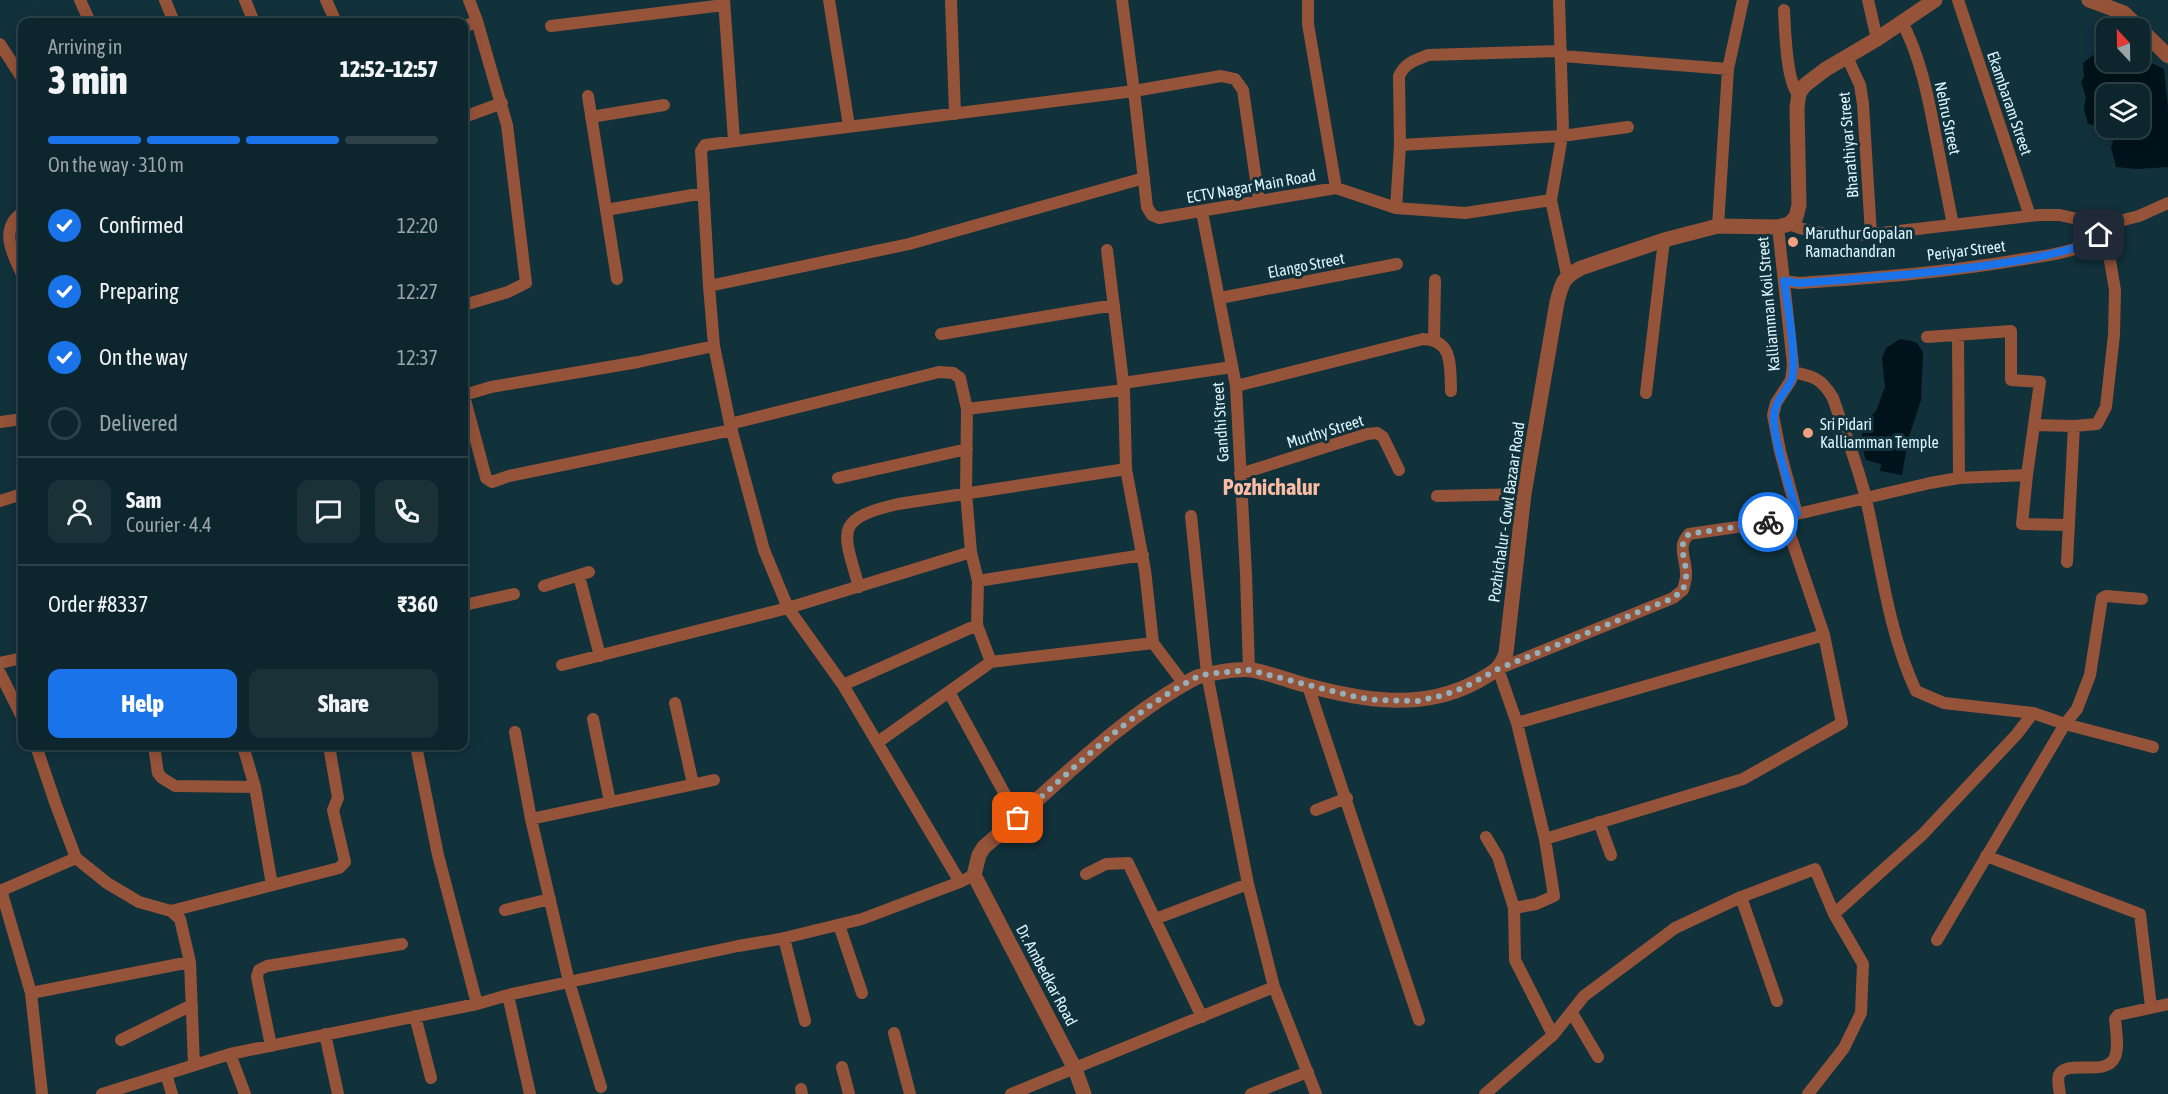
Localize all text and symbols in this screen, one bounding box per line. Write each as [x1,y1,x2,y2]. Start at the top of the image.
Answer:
north arrow [2096,18,2150,72]
map controls [2096,18,2150,138]
text: Arriving in [48,35,122,58]
street label: Ekambaram Street [1984,49,2036,158]
text: 12:52–12:57 [340,56,438,82]
text: 3 min [48,58,128,102]
street label: Nehru Street [1931,80,1965,157]
button: layers [2096,84,2150,138]
street label: Bharathiyar Street [1834,91,1863,199]
text: On the way · 310 m [48,153,184,176]
street label: ECTV Nagar Main Road [1185,166,1317,207]
icon: check [48,209,81,242]
pin [2073,209,2124,260]
text: Confirmed [99,212,184,238]
text: 12:20 [397,214,438,237]
icon: home [2082,218,2115,251]
place label: Maruthur Gopalan Ramachandran [1805,224,1913,260]
street label: Kalliamman Koil Street [1753,235,1783,372]
marker: Maruthur Gopalan Ramachandran [1786,235,1800,249]
street label: Periyar Street [1926,236,2007,265]
street label: Elango Street [1266,249,1346,282]
icon: check [48,275,81,308]
text: Preparing [99,278,179,304]
text: 12:27 [397,280,438,303]
icon: check [48,341,81,374]
text: On the way [99,344,188,370]
text: 12:37 [397,346,438,369]
street label: Gandhi Street [1208,381,1232,463]
text: Delivered [99,410,178,436]
street label: Murthy Street [1284,411,1366,452]
place label: Sri Pidari Kalliamman Temple [1820,415,1939,452]
street label: Pozhichalur - Cowl Bazaar Road [1484,421,1528,603]
marker: Sri Pidari Kalliamman Temple [1801,426,1815,440]
district label: Pozhichalur [1223,474,1320,500]
button: person [48,480,111,543]
button: chat [297,480,360,543]
button: phone [375,480,438,543]
text: Sam [126,487,161,513]
courier [1738,492,1798,552]
icon: bike [1752,506,1785,539]
text: Courier · 4.4 [126,513,212,536]
text: Order #8337 [48,591,148,617]
text: ₹360 [398,591,438,617]
button: Help [48,669,237,738]
button: Share [249,669,438,738]
pin [992,792,1043,843]
icon: bag [1001,801,1034,834]
street label: Dr. Ambedkar Road [1013,921,1081,1029]

